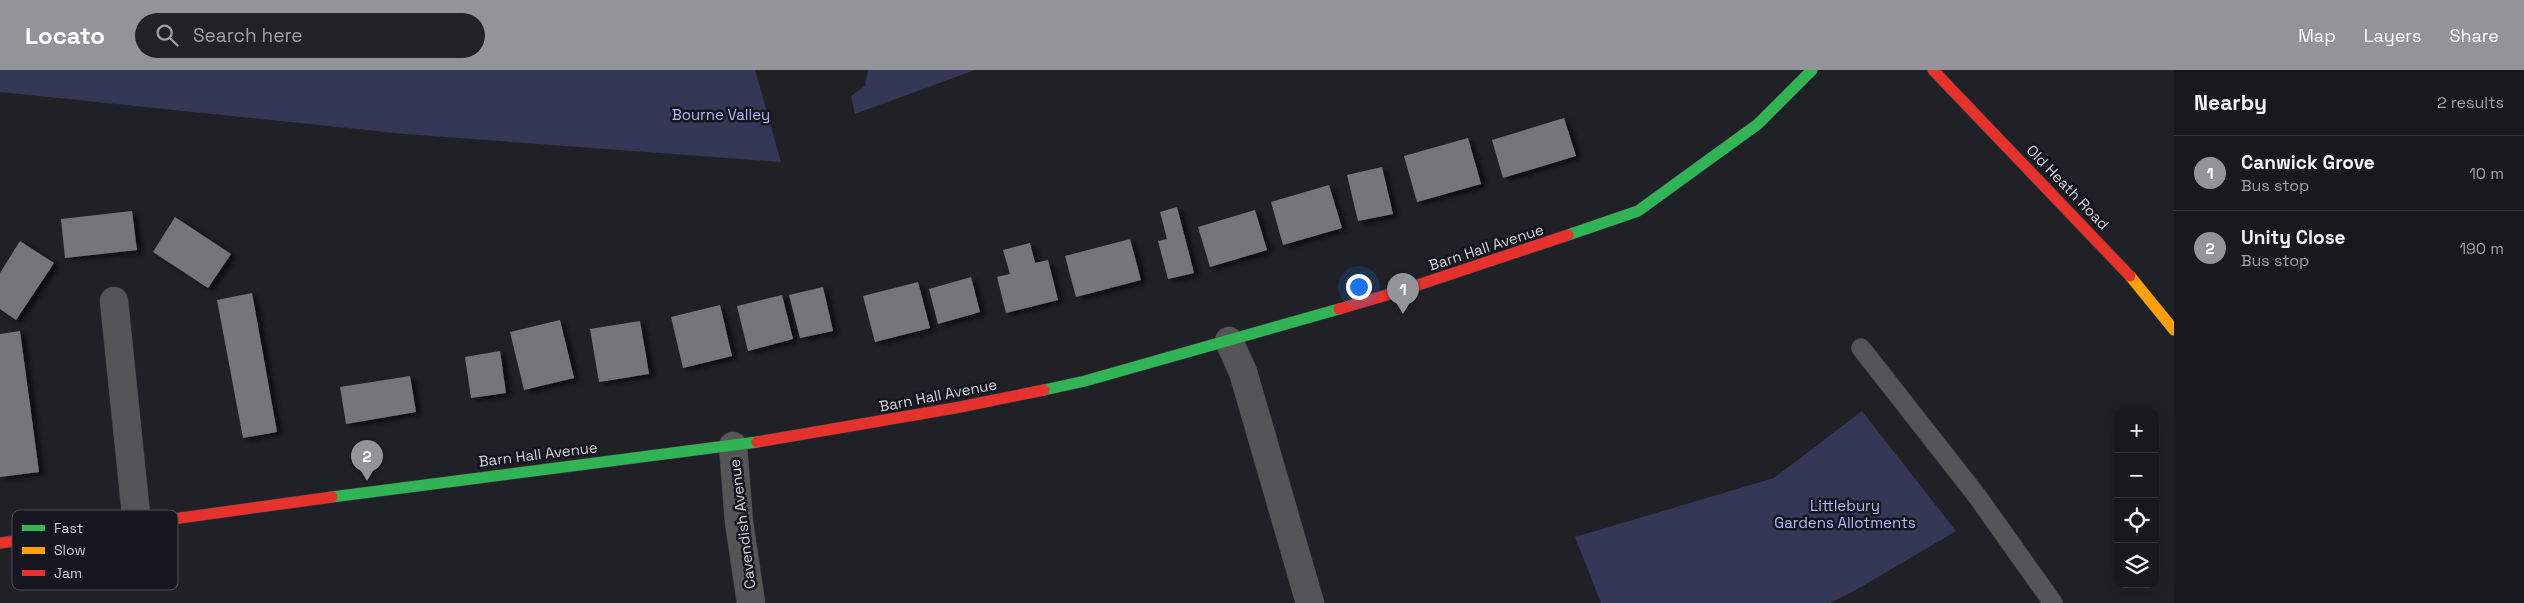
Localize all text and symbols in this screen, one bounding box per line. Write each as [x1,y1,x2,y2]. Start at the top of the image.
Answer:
search box [135,13,485,58]
text: Locato [25,20,105,51]
icon: search [153,21,181,49]
text: Search here [193,23,302,48]
text: Map [2298,24,2336,47]
text: Layers [2364,24,2421,47]
text: Share [2449,24,2499,47]
text: Nearby [2194,89,2267,116]
text: 2 results [2437,92,2504,113]
park label: Bourne Valley [672,105,770,124]
street label: Old Heath Road [2023,141,2113,233]
text: Canwick Grove [2241,150,2375,175]
text: 1 [2206,163,2214,184]
text: 10 m [2469,163,2504,184]
text: Bus stop [2241,175,2309,196]
street label: Barn Hall Avenue [1426,219,1546,275]
text: Unity Close [2241,225,2346,250]
text: 2 [2205,238,2215,259]
text: 190 m [2459,238,2504,259]
text: Bus stop [2241,250,2309,271]
pin: 1 [1387,273,1419,314]
your location [1346,274,1372,300]
street label: Barn Hall Avenue [877,374,999,416]
map controls [2114,408,2159,588]
button: + [2114,408,2159,453]
street label: Barn Hall Avenue [477,437,599,471]
pin: 2 [351,440,383,481]
button: − [2114,453,2159,498]
street label: Cavendish Avenue [725,458,759,590]
park label: Littlebury Gardens Allotments [1774,496,1916,532]
button: locate [2114,498,2159,543]
legend [12,510,178,590]
text: Fast [54,519,83,537]
text: Slow [54,541,86,559]
button: layers [2114,543,2159,588]
text: Jam [54,564,82,582]

